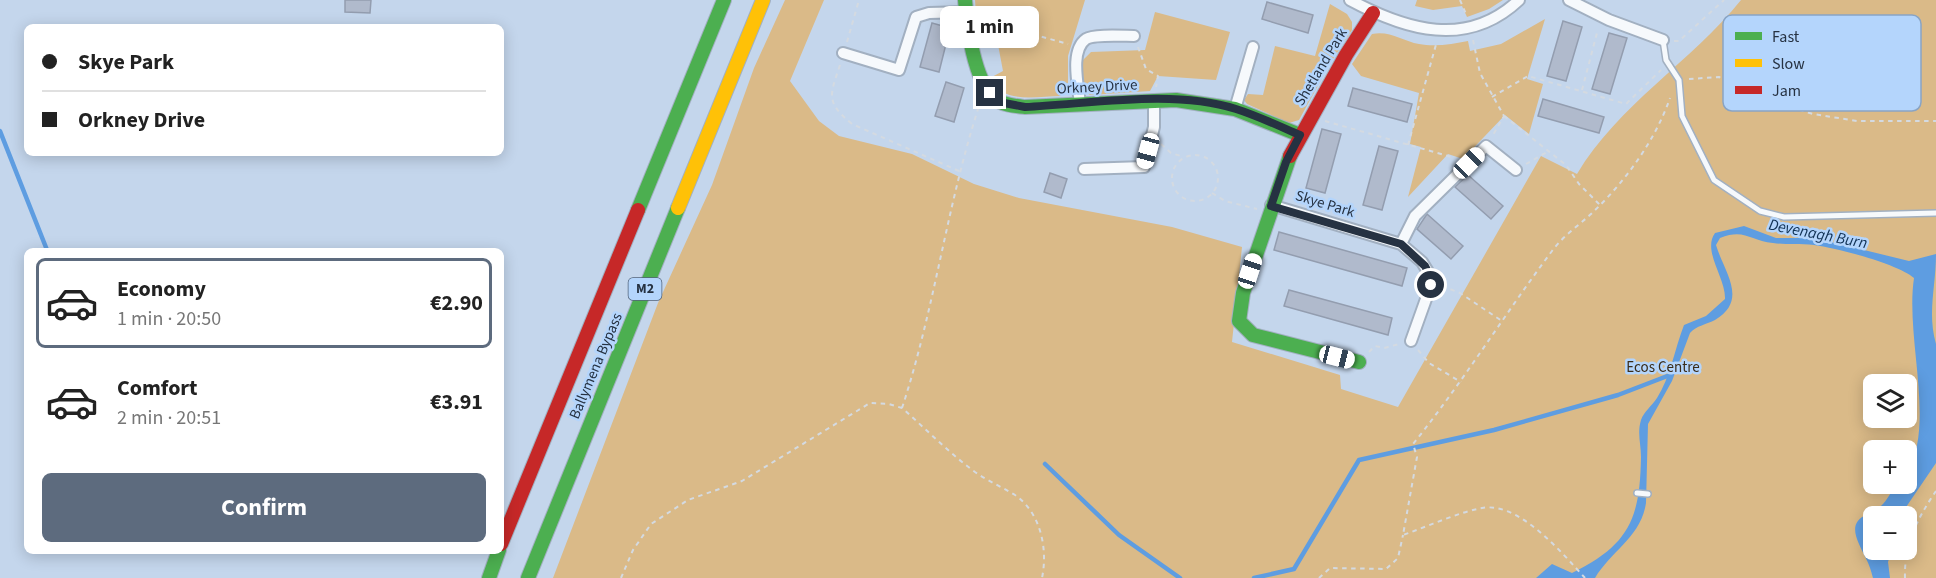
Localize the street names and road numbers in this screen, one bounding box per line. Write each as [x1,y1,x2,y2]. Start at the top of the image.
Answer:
street label: Shetland Park [1289,24,1353,110]
street label: Orkney Drive [1056,74,1138,100]
street label: Skye Park [1293,185,1358,223]
road number: M2 [628,278,662,300]
street label: Ballymena Bypass [564,310,628,422]

